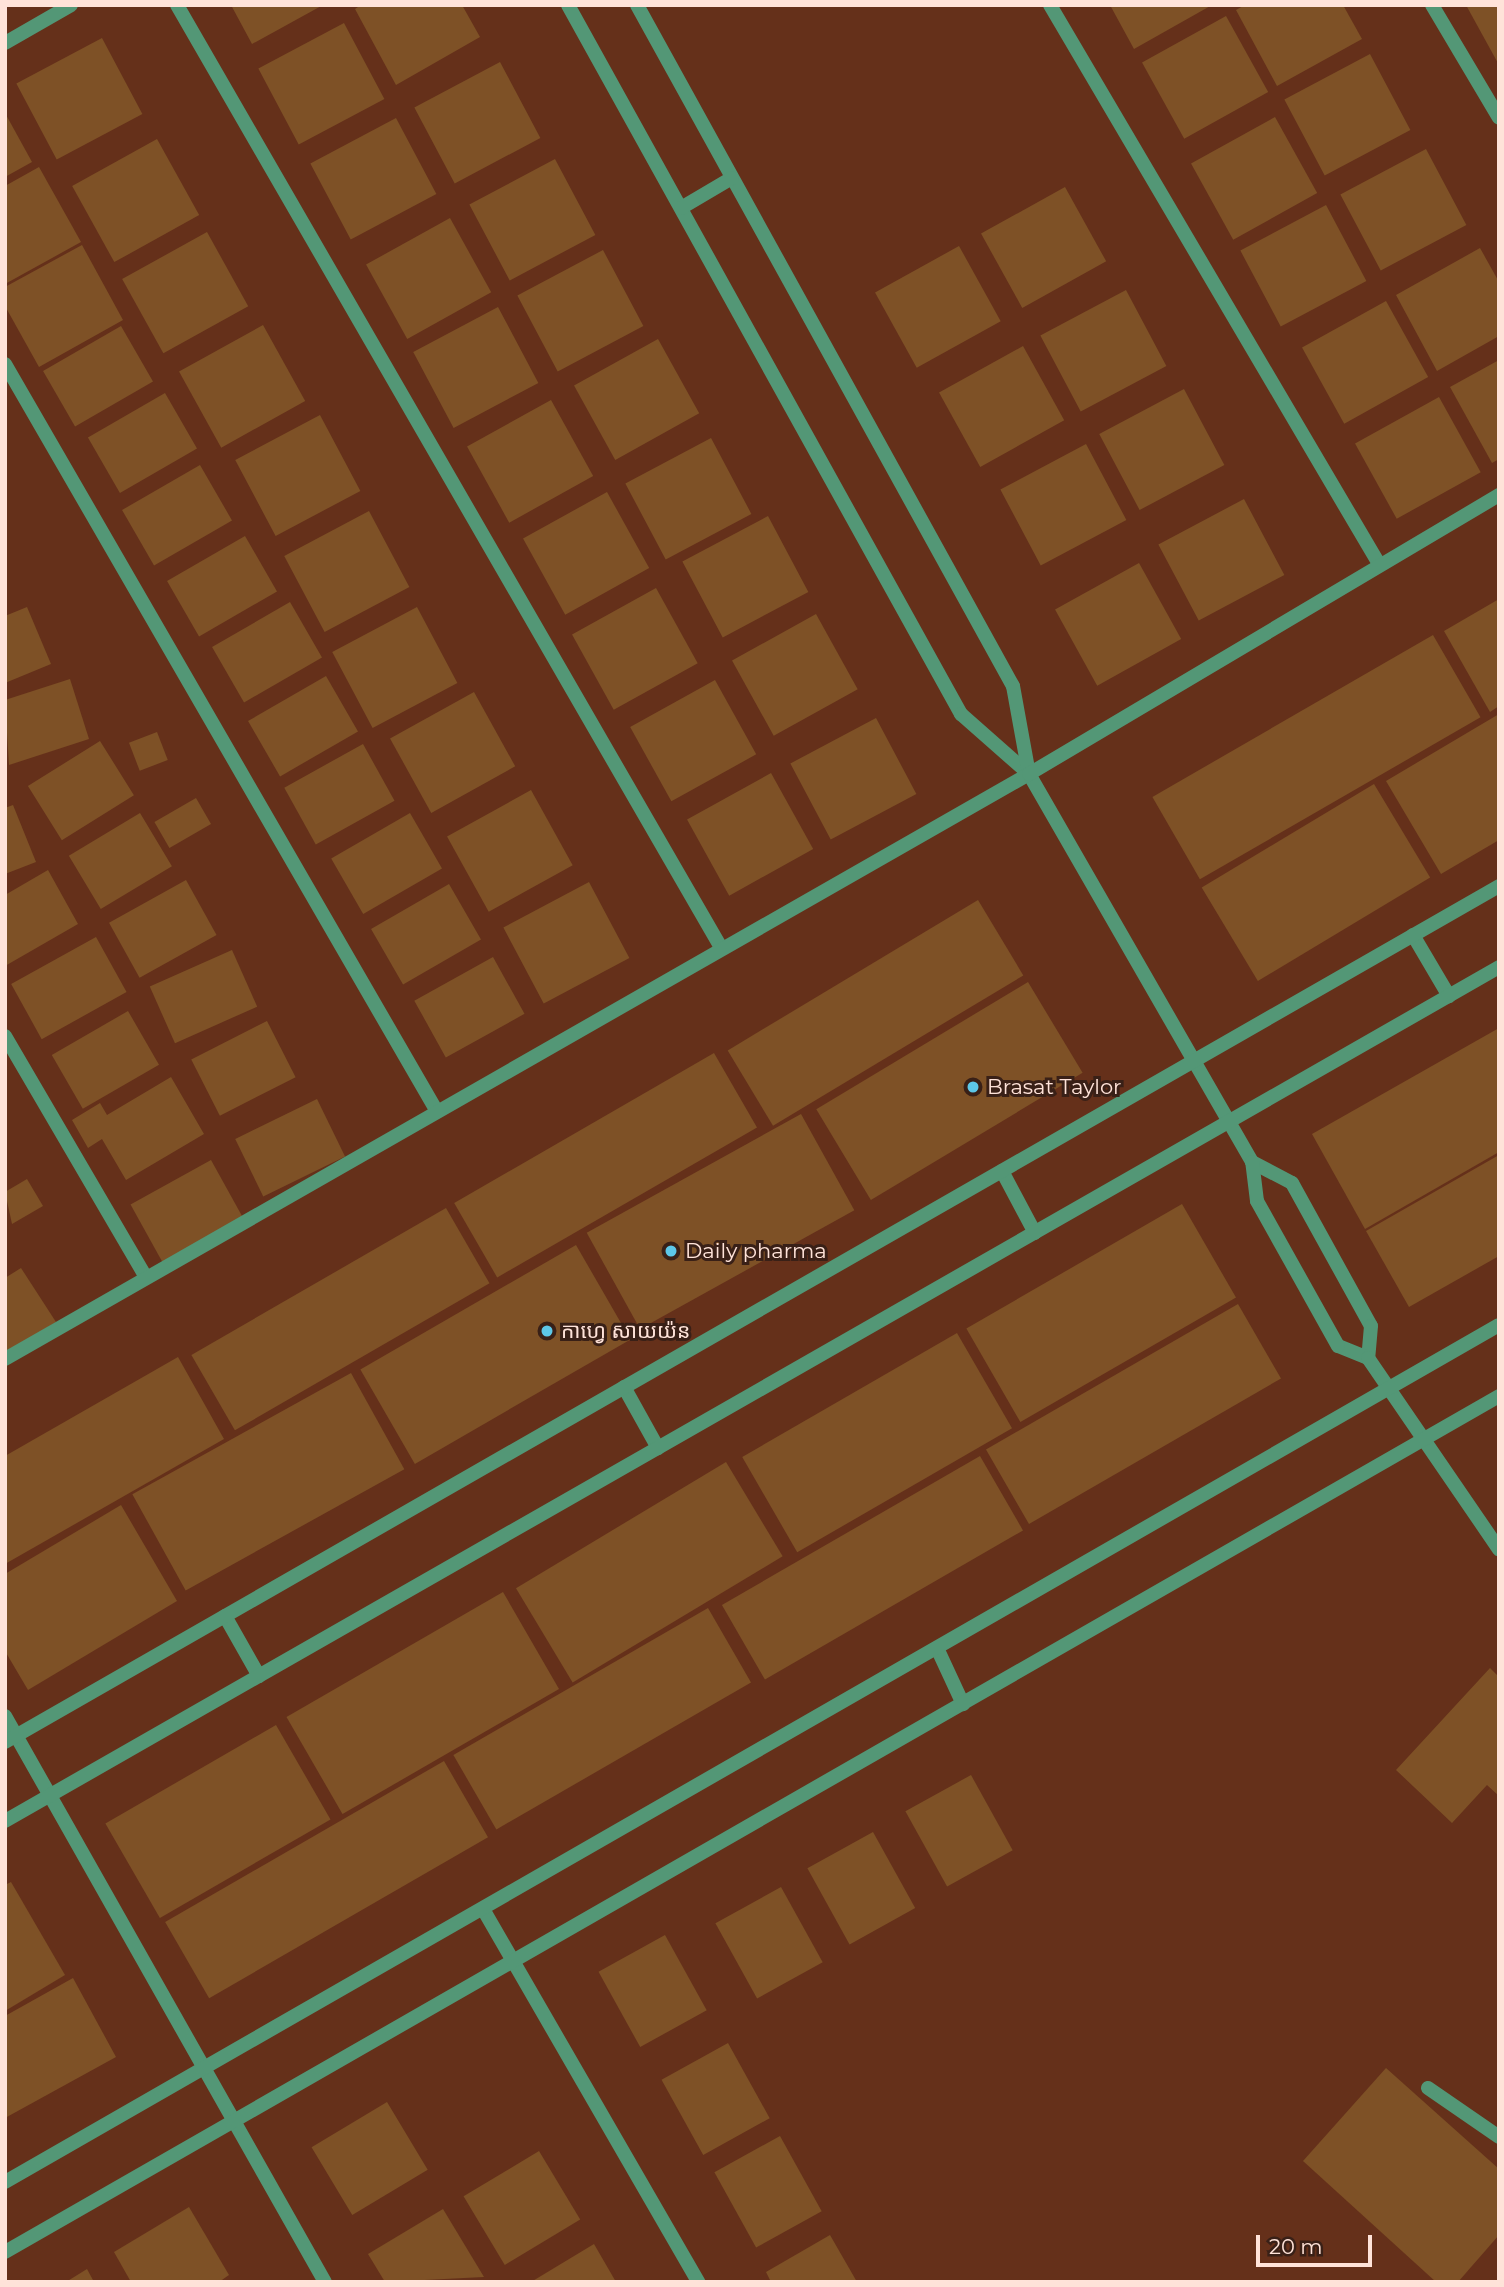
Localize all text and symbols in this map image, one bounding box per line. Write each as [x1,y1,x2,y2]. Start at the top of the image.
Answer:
place label: Brasat Taylor [987,1074,1122,1100]
marker: Brasat Taylor [965,1079,981,1095]
place label: Daily pharma [685,1238,827,1264]
marker: Daily pharma [663,1243,679,1259]
place label: កាហ្វេ សាយយ៉ន [561,1318,690,1344]
marker: កាហ្វេ សាយយ៉ន [539,1323,555,1339]
scale bar [1259,2220,1374,2264]
text: 20 m [1269,2234,1323,2259]

